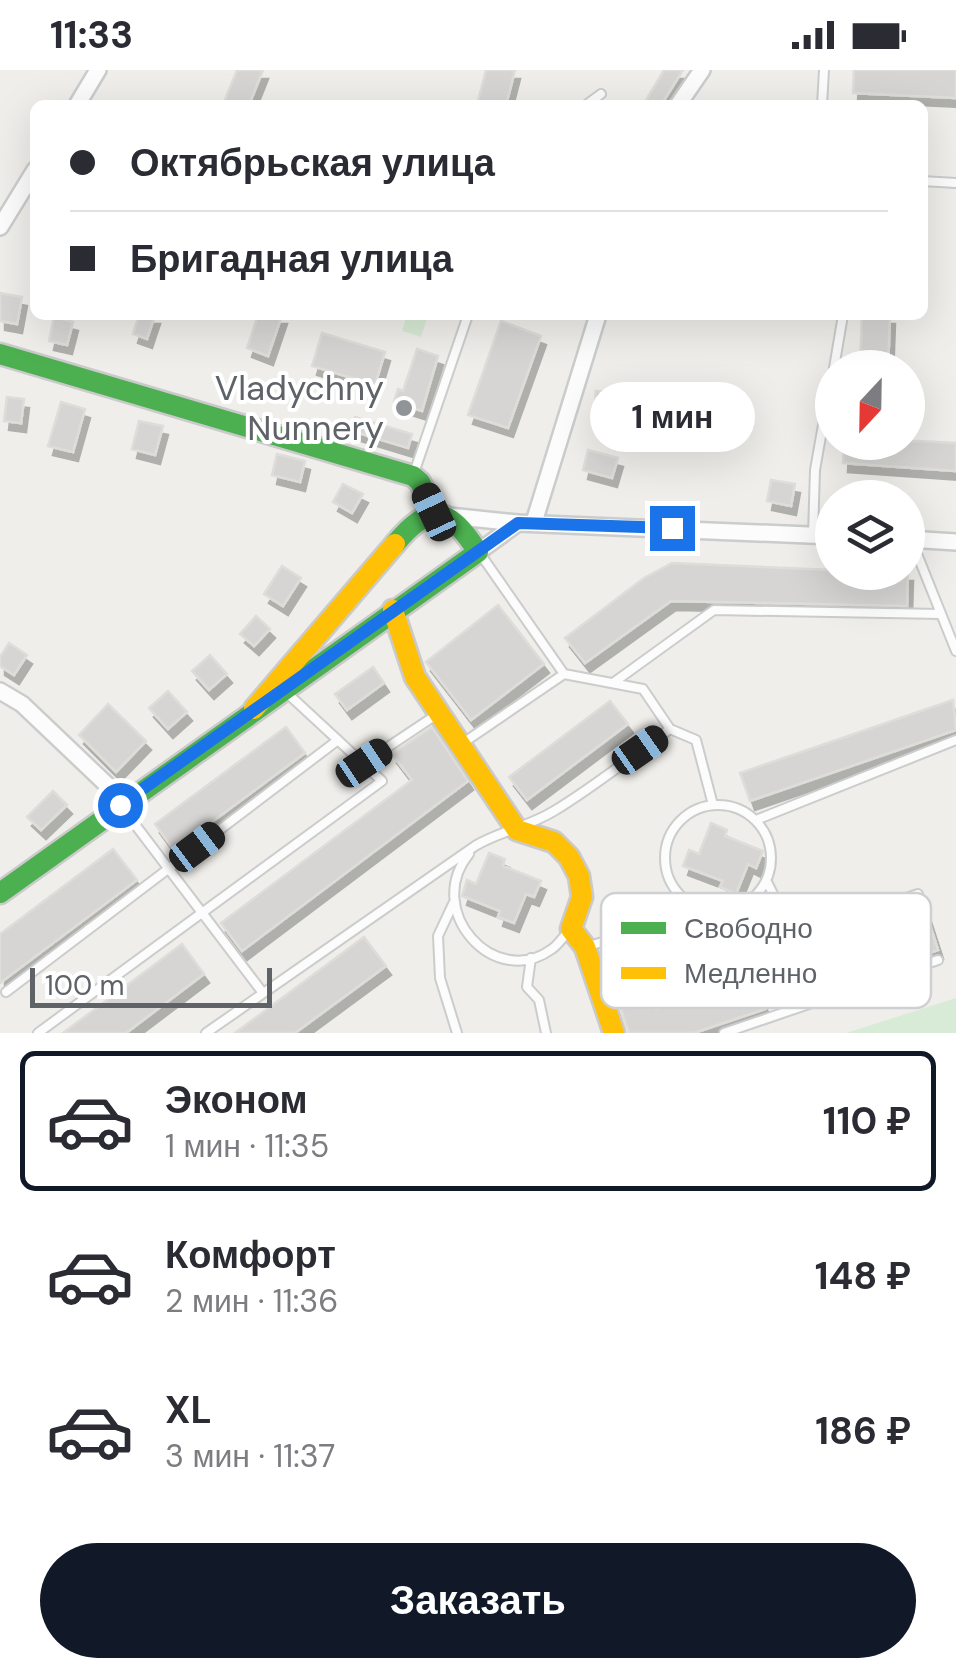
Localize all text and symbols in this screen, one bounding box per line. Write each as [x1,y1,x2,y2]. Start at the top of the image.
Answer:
text: 11:33 [50,10,133,60]
text: Октябрьская улица [130,138,495,188]
text: Бригадная улица [130,234,453,284]
north arrow [815,350,925,460]
map controls [815,350,925,590]
place label: Vladychny Nunnery [215,365,384,451]
callout: 1 мин [590,383,754,453]
text: 1 мин [632,396,713,438]
marker: Vladychny Nunnery [393,397,415,419]
car [408,478,460,546]
button: layers [815,480,925,590]
route end [650,506,695,551]
car [607,721,673,779]
car [331,734,397,792]
route start [98,783,143,828]
car [164,817,230,877]
legend [601,893,931,1008]
text: Свободно [684,910,813,947]
text: Медленно [684,955,817,992]
scale bar [30,963,272,1008]
text: 100 m [45,967,124,1004]
text: Эконом [165,1075,308,1125]
icon: car [45,1076,135,1166]
text: 110 ₽ [823,1096,911,1146]
text: 1 мин · 11:35 [165,1125,329,1167]
text: Комфорт [165,1230,336,1280]
icon: car [45,1231,135,1321]
text: 148 ₽ [815,1251,911,1301]
text: 2 мин · 11:36 [165,1280,338,1322]
text: XL [165,1385,212,1435]
icon: car [45,1386,135,1476]
text: 186 ₽ [815,1406,911,1456]
text: 3 мин · 11:37 [165,1435,335,1477]
button: Заказать [40,1543,916,1658]

